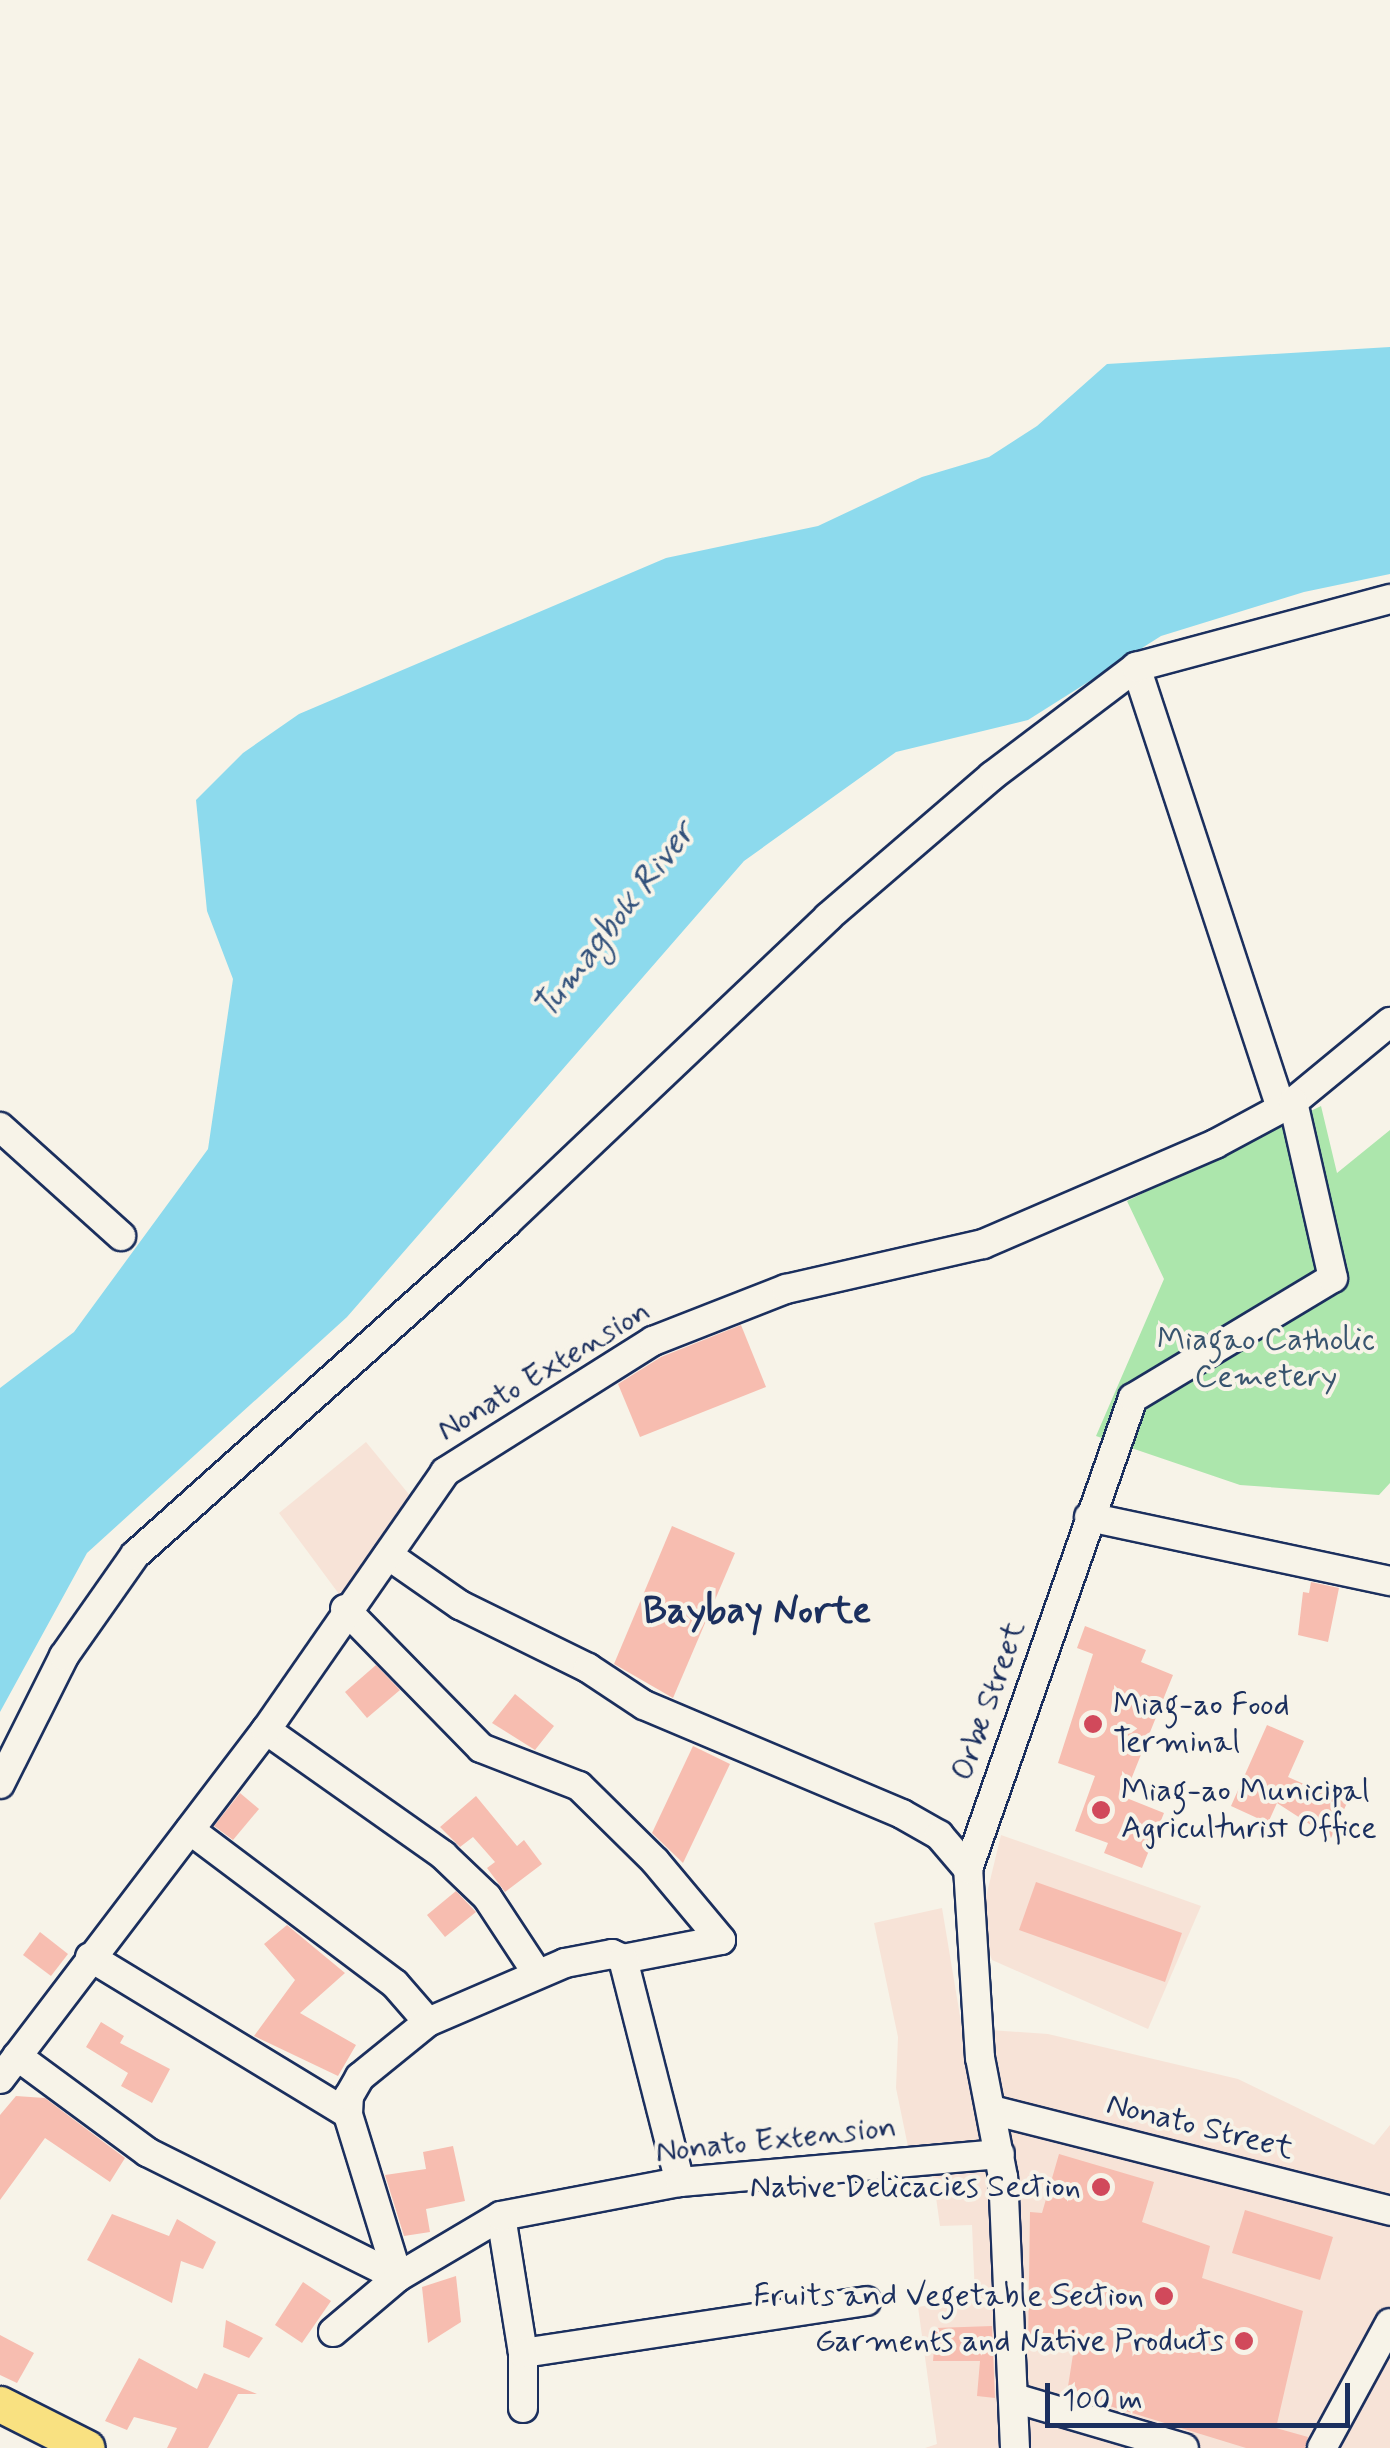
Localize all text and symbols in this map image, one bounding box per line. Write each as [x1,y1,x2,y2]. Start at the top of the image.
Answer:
water label: Tumagbok River [524,815,704,1027]
street label: Nonato Extension [430,1292,658,1450]
park label: Miagao Catholic Cemetery [1157,1322,1375,1397]
district label: Baybay Norte [646,1589,868,1635]
street label: Orbe Street [944,1616,1034,1786]
place label: Miag-ao Food Terminal [1113,1687,1290,1762]
marker: Miag-ao Food Terminal [1082,1713,1104,1735]
place label: Miag-ao Municipal Agriculturist Office [1121,1773,1377,1848]
marker: Miag-ao Municipal Agriculturist Office [1090,1799,1112,1821]
street label: Nonato Street [1102,2085,1298,2169]
street label: Nonato Extension [654,2108,898,2172]
place label: Native Delicacies Section [749,2168,1081,2206]
marker: Native Delicacies Section [1090,2176,1112,2198]
place label: Fruits and Vegetable Section [757,2277,1144,2315]
marker: Fruits and Vegetable Section [1153,2285,1175,2307]
place label: Garments and Native Products [813,2322,1224,2360]
marker: Garments and Native Products [1233,2330,1255,2352]
scale bar [1050,2363,1355,2425]
text: 100 m [1062,2381,1143,2420]

